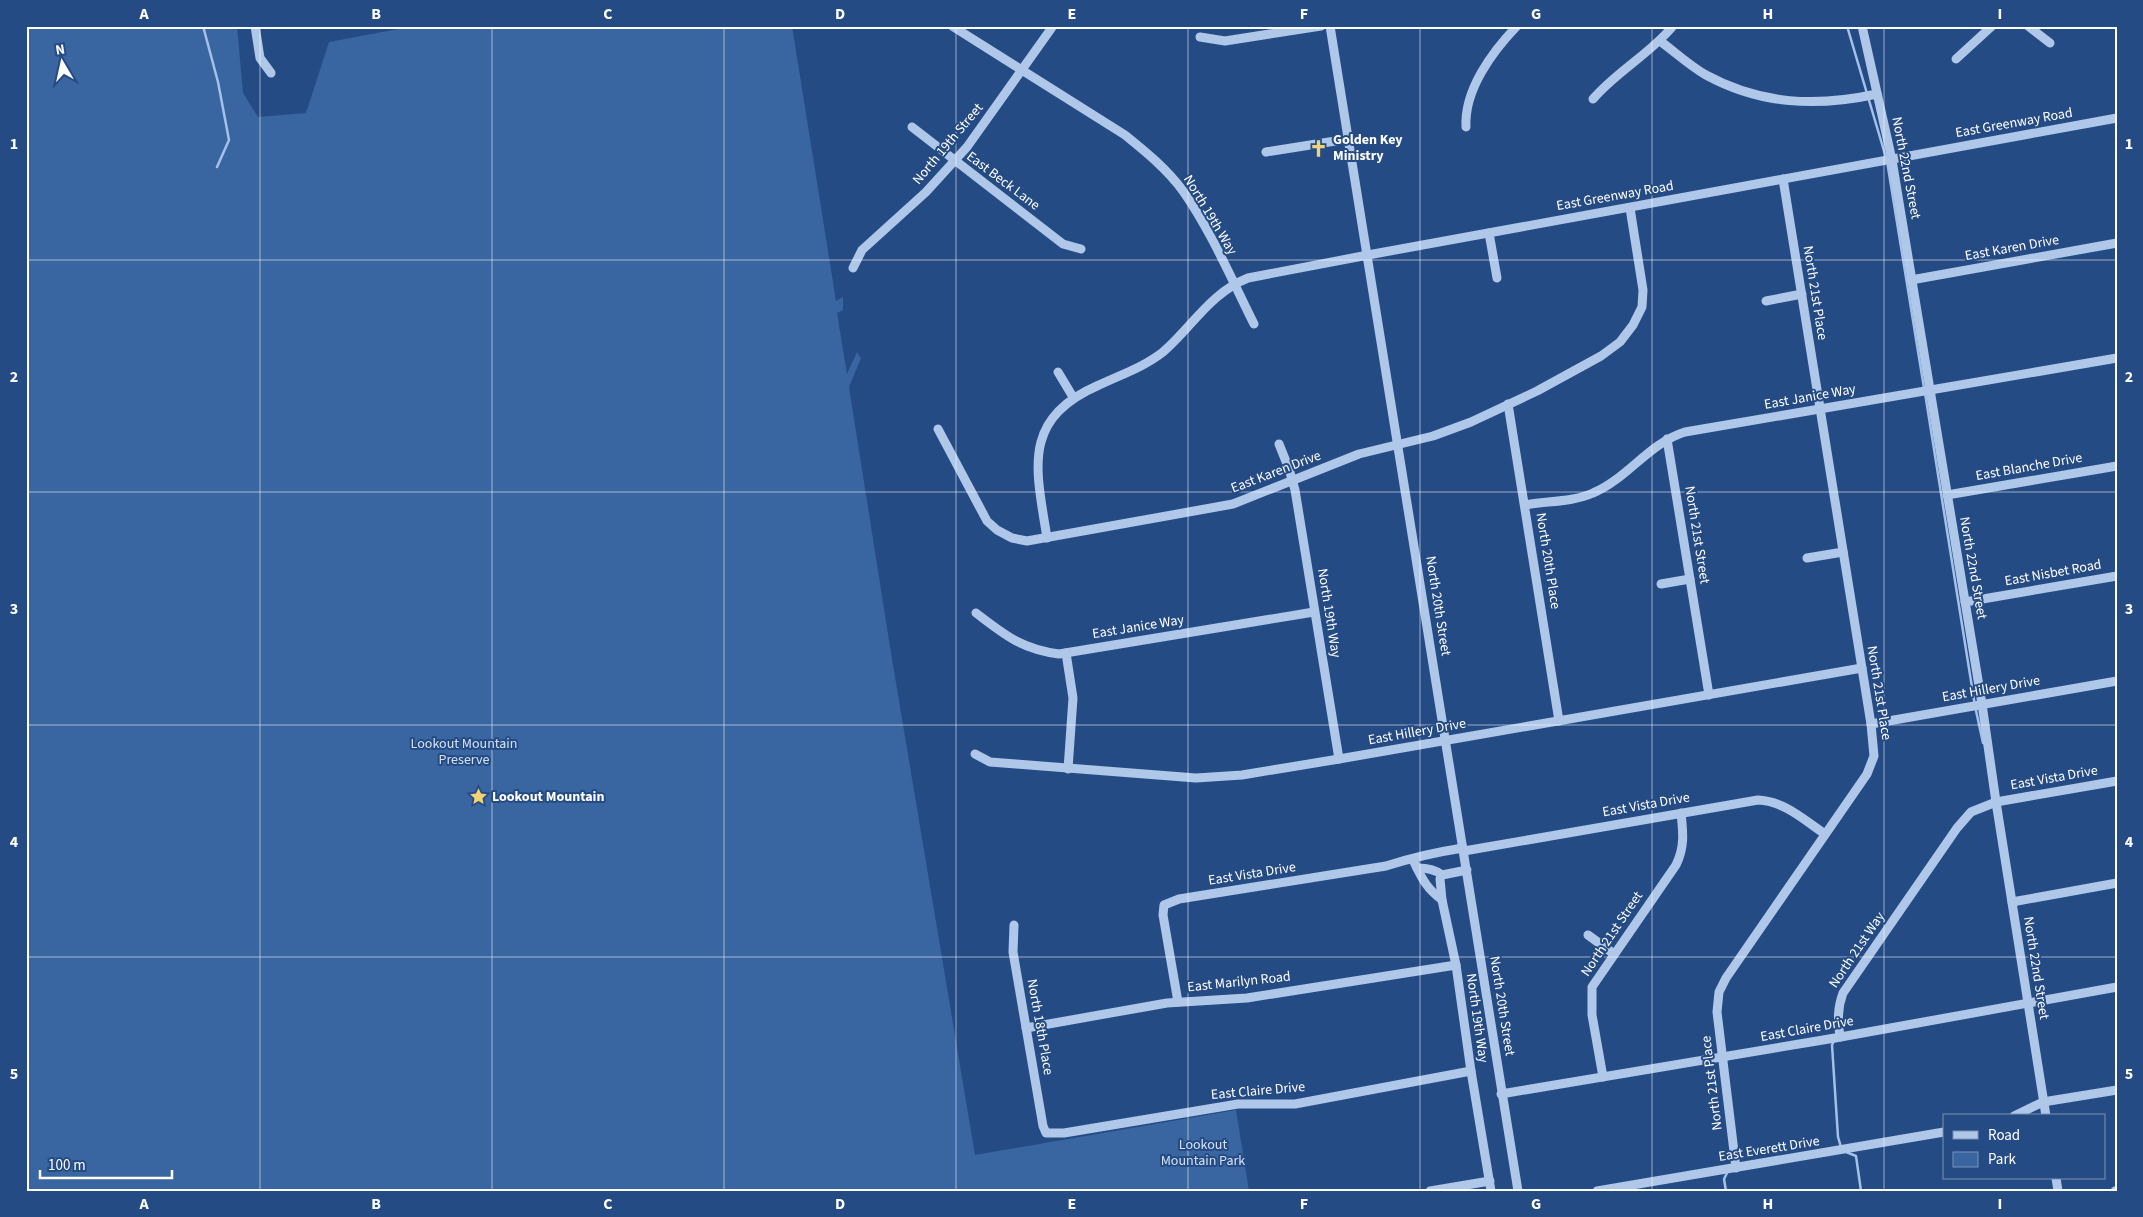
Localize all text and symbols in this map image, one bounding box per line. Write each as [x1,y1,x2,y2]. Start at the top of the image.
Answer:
text: A [138,3,149,25]
text: B [371,3,381,25]
text: C [603,3,613,25]
text: D [835,3,845,25]
text: E [1068,3,1076,25]
text: F [1300,3,1308,25]
text: G [1531,3,1541,25]
text: H [1763,3,1773,25]
text: I [1998,3,2002,25]
north arrow [38,38,88,88]
text: N [54,40,66,61]
street label: North 19th Street [908,99,988,189]
street label: East Greenway Road [1954,103,2074,143]
street label: North 22nd Street [1886,115,1926,221]
place label: Golden Key Ministry [1333,130,1403,166]
text: 1 [10,133,18,155]
text: 1 [2125,133,2133,155]
church icon: Golden Key Ministry [1309,138,1329,158]
street label: East Beck Lane [962,147,1044,215]
street label: North 19th Way [1178,171,1242,259]
street label: East Greenway Road [1555,176,1675,216]
street label: East Karen Drive [1963,230,2061,266]
street label: North 21st Place [1798,244,1832,342]
text: 2 [10,366,18,388]
text: 2 [2125,366,2133,388]
street label: East Janice Way [1763,379,1858,415]
street label: East Karen Drive [1228,446,1324,498]
street label: East Blanche Drive [1974,448,2084,486]
street label: North 21st Street [1679,485,1715,586]
street label: North 20th Place [1531,511,1565,611]
street label: North 22nd Street [1954,515,1992,621]
street label: North 20th Street [1420,555,1456,658]
street label: East Nisbet Road [2003,555,2103,591]
street label: North 19th Way [1312,567,1346,660]
text: 3 [10,598,18,620]
text: 3 [2125,598,2133,620]
street label: East Janice Way [1091,610,1186,644]
street label: North 21st Place [1862,644,1896,742]
street label: East Hillery Drive [1940,671,2042,707]
street label: East Hillery Drive [1366,714,1468,750]
park label: Lookout Mountain Preserve [411,734,517,770]
street label: East Vista Drive [2009,760,2099,796]
place icon: Lookout Mountain [468,787,488,807]
place label: Lookout Mountain [492,787,604,807]
street label: East Vista Drive [1601,787,1691,823]
text: 4 [10,831,19,853]
text: 4 [2125,831,2134,853]
street label: East Vista Drive [1207,857,1297,891]
street label: North 21st Street [1576,887,1648,981]
street label: North 21st Way [1824,908,1890,992]
street label: North 22nd Street [2018,915,2054,1021]
street label: North 20th Street [1484,955,1520,1058]
street label: East Marilyn Road [1186,967,1292,997]
street label: North 19th Way [1461,972,1493,1064]
street label: North 18th Place [1022,977,1058,1077]
street label: East Claire Drive [1759,1011,1855,1047]
street label: North 21st Place [1696,1034,1728,1132]
text: 5 [10,1063,18,1085]
text: 5 [2125,1063,2133,1085]
street label: East Claire Drive [1210,1077,1306,1105]
legend [1943,1114,2106,1180]
text: Road [1988,1125,2020,1146]
street label: East Everett Drive [1717,1131,1821,1167]
park label: Lookout Mountain Park [1161,1135,1245,1171]
scale bar [40,1147,172,1179]
text: Park [1988,1149,2017,1170]
text: 100 m [48,1155,86,1176]
text: A [138,1193,149,1215]
text: B [371,1193,381,1215]
text: C [603,1193,613,1215]
text: D [835,1193,845,1215]
text: E [1068,1193,1076,1215]
text: F [1300,1193,1308,1215]
text: G [1531,1193,1541,1215]
text: H [1763,1193,1773,1215]
text: I [1998,1193,2002,1215]

